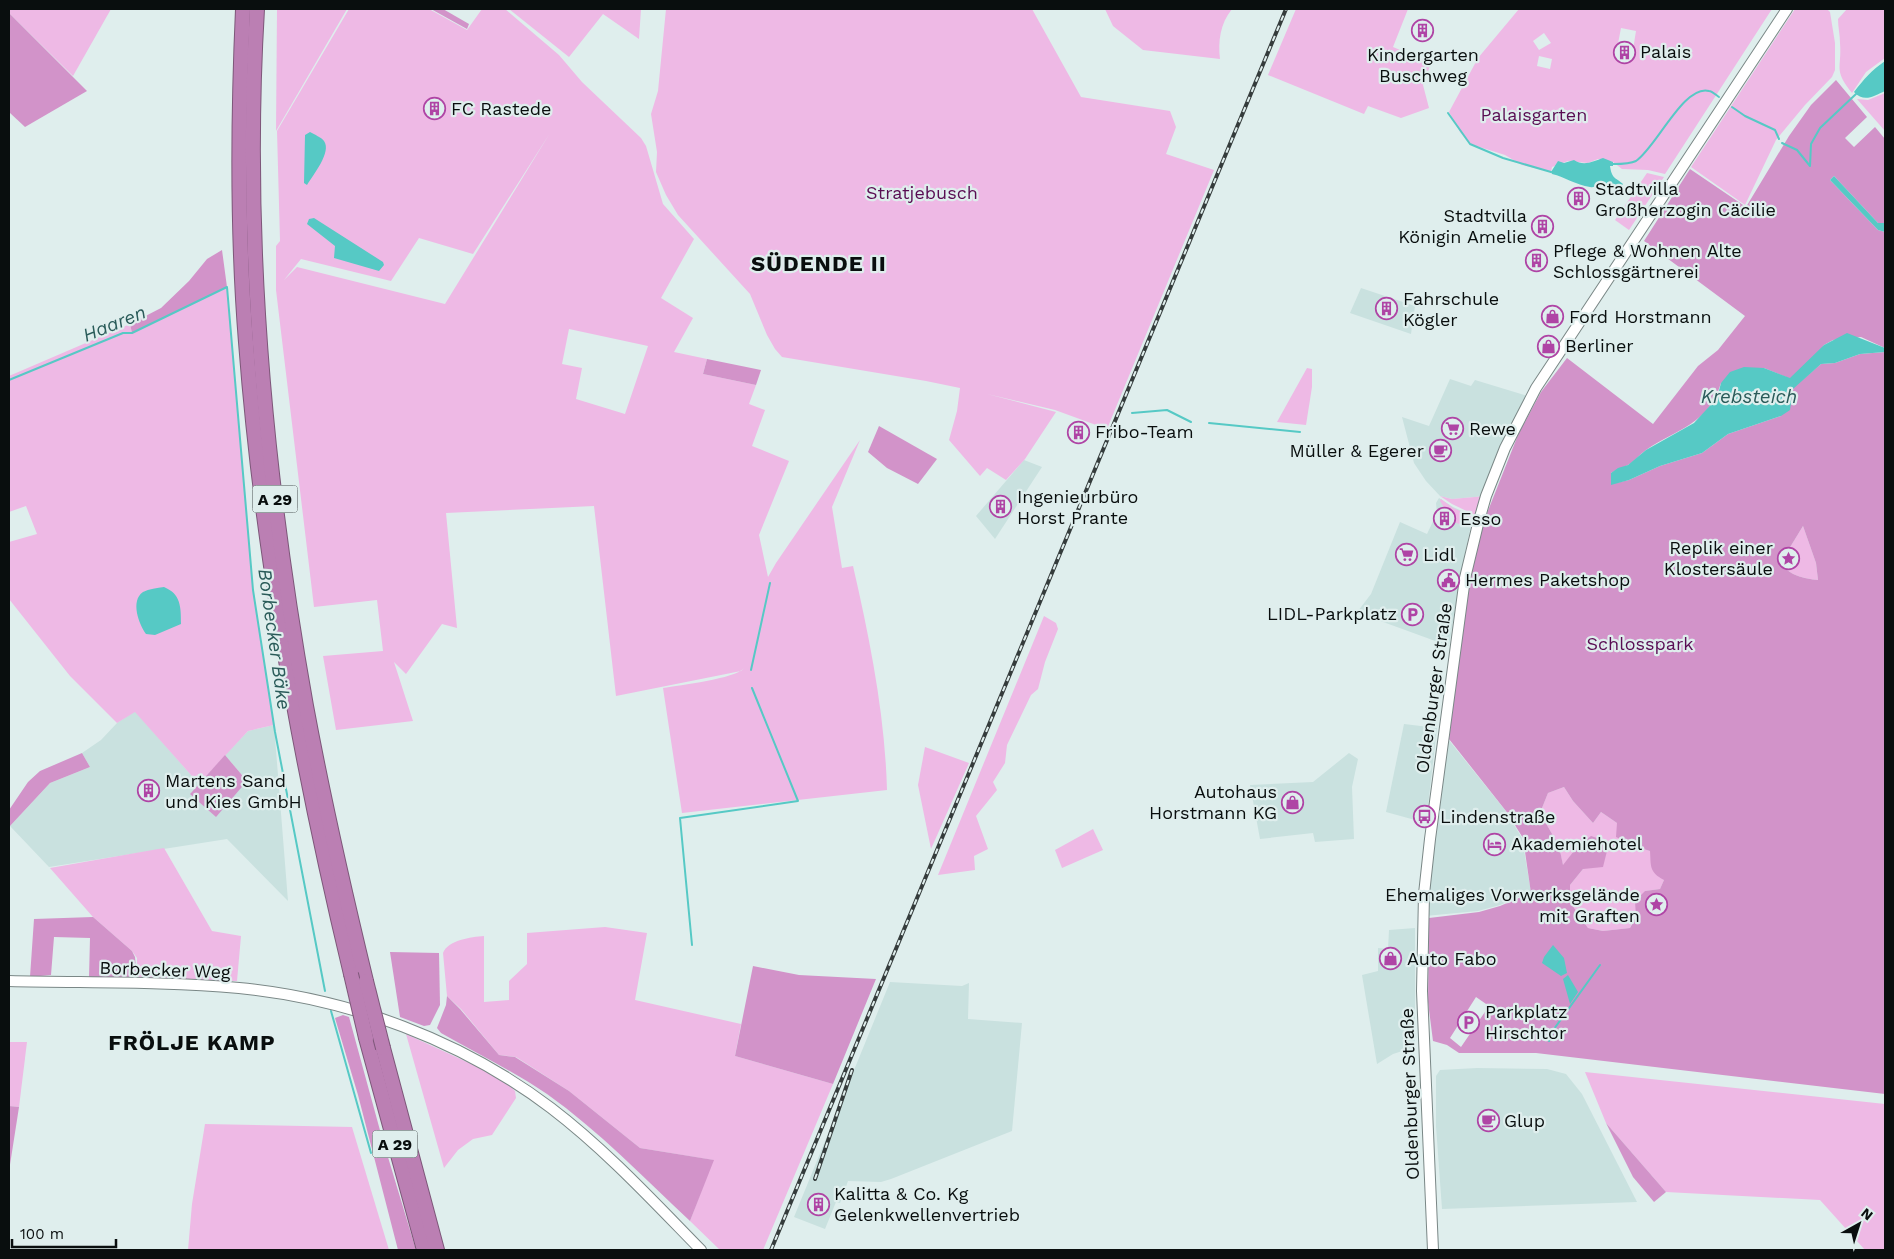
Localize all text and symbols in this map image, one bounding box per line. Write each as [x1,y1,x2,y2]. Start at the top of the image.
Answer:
building icon: Kindergarten Buschweg [1411,18,1435,42]
building icon: Palais [1612,40,1636,64]
place label: Palais [1640,41,1691,62]
place label: Kindergarten Buschweg [1367,44,1479,86]
building icon: FC Rastede [423,97,447,121]
place label: FC Rastede [451,98,552,119]
park label: Palaisgarten [1481,104,1587,125]
place label: Stadtvilla Großherzogin Cäcilie [1595,178,1776,220]
park label: Stratjebusch [866,182,978,203]
building icon: Stadtvilla Großherzogin Cäcilie [1567,187,1591,211]
place label: Stadtvilla Königin Amelie [1398,205,1527,247]
building icon: Stadtvilla Königin Amelie [1531,214,1555,238]
place label: Pflege & Wohnen Alte Schlossgärtnerei [1553,240,1742,282]
building icon: Pflege & Wohnen Alte Schlossgärtnerei [1525,249,1549,273]
district label: SÜDENDE II [751,251,887,276]
place label: Fahrschule Kögler [1403,288,1499,330]
building icon: Fahrschule Kögler [1375,297,1399,321]
water label: Haaren [79,300,149,347]
shop icon: Ford Horstmann [1541,305,1565,329]
place label: Ford Horstmann [1569,306,1712,327]
shop icon: Berliner [1537,334,1561,358]
place label: Berliner [1565,335,1634,356]
water label: Krebsteich [1701,385,1797,408]
supermarket icon: Rewe [1441,417,1465,441]
place label: Rewe [1469,418,1516,439]
building icon: Fribo-Team [1067,420,1091,444]
place label: Fribo-Team [1095,421,1194,442]
cafe icon: Müller & Egerer [1428,439,1452,463]
place label: Müller & Egerer [1290,440,1424,461]
road number: A 29 [252,486,298,512]
place label: Ingenieurbüro Horst Prante [1017,486,1138,528]
building icon: Ingenieurbüro Horst Prante [989,495,1013,519]
building icon: Esso [1432,507,1456,531]
place label: Esso [1460,508,1501,529]
place label: Replik einer Klostersäule [1664,537,1773,579]
supermarket icon: Lidl [1395,543,1419,567]
place label: Lidl [1423,544,1456,565]
place icon: Replik einer Klostersäule [1777,546,1801,570]
water label: Borbecker Bäke [253,567,296,711]
public building icon: Hermes Paketshop [1437,568,1461,592]
place label: Hermes Paketshop [1465,569,1630,590]
street label: Oldenburger Straße [1411,601,1456,775]
parking icon: LIDL-Parkplatz [1401,602,1425,626]
place label: LIDL-Parkplatz [1267,603,1397,624]
park label: Schlosspark [1586,633,1694,654]
place label: Martens Sand und Kies GmbH [165,770,302,812]
building icon: Martens Sand und Kies GmbH [137,779,161,803]
place label: Autohaus Horstmann KG [1149,781,1277,823]
shop icon: Autohaus Horstmann KG [1281,790,1305,814]
bus stop icon: Lindenstraße [1412,805,1436,829]
place label: Lindenstraße [1440,806,1555,827]
hotel icon: Akademiehotel [1483,832,1507,856]
place label: Akademiehotel [1511,833,1643,854]
place label: Ehemaliges Vorwerksgelände mit Graften [1385,884,1640,926]
place icon: Ehemaliges Vorwerksgelände mit Graften [1644,893,1668,917]
shop icon: Auto Fabo [1379,947,1403,971]
place label: Auto Fabo [1407,948,1497,969]
street label: Borbecker Weg [99,957,231,982]
place label: Parkplatz Hirschtor [1485,1001,1568,1043]
street label: Oldenburger Straße [1396,1008,1423,1180]
parking icon: Parkplatz Hirschtor [1457,1010,1481,1034]
district label: FRÖLJE KAMP [108,1030,276,1055]
cafe icon: Glup [1476,1109,1500,1133]
place label: Glup [1504,1110,1545,1131]
road number: A 29 [372,1130,418,1158]
place label: Kalitta & Co. Kg Gelenkwellenvertrieb [834,1183,1020,1225]
building icon: Kalitta & Co. Kg Gelenkwellenvertrieb [806,1192,830,1216]
north arrow [1834,1199,1884,1249]
text: N [1858,1204,1876,1223]
scale bar [12,1216,116,1248]
text: 100 m [20,1225,64,1243]

